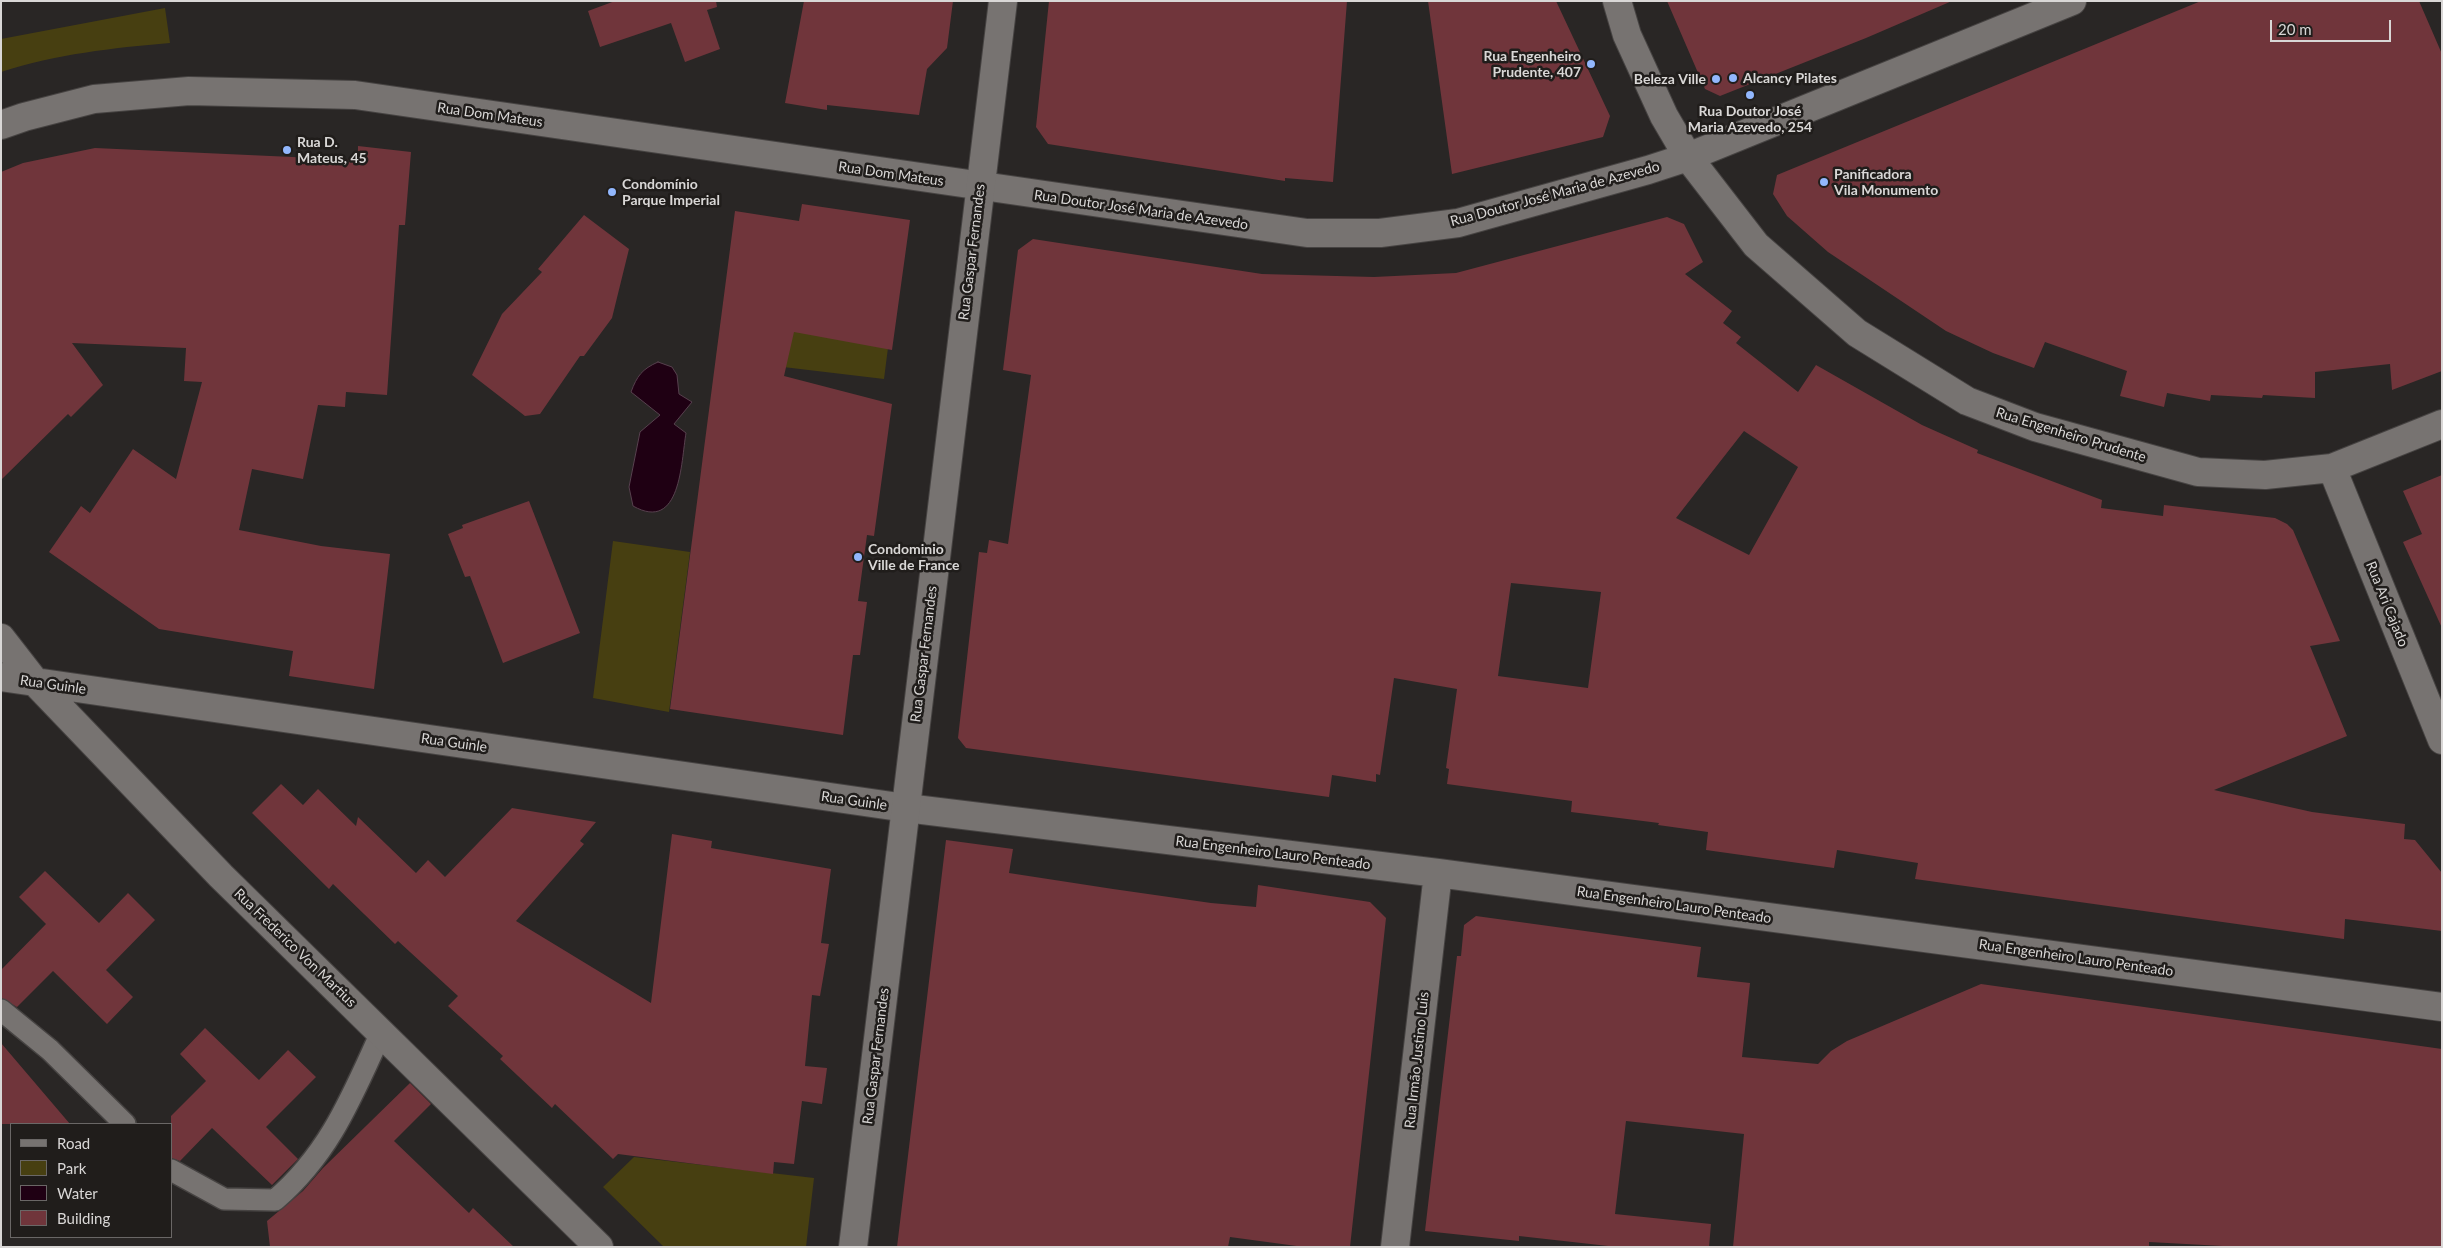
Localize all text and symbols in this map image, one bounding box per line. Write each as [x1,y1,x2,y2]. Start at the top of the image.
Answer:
scale bar [2273,10,2394,42]
text: 20 m [2278,20,2312,38]
place label: Rua Engenheiro Prudente, 407 [1483,48,1581,80]
marker: Rua Engenheiro Prudente, 407 [1585,58,1597,70]
place label: Alcancy Pilates [1743,70,1837,86]
place label: Beleza Ville [1634,71,1706,87]
marker: Alcancy Pilates [1727,72,1739,84]
marker: Beleza Ville [1710,73,1722,85]
marker: Rua Doutor José Maria Azevedo, 254 [1744,89,1756,101]
street label: Rua Dom Mateus [436,99,544,131]
place label: Rua Doutor José Maria Azevedo, 254 [1688,103,1812,136]
place label: Rua D. Mateus, 45 [297,134,367,166]
marker: Rua D. Mateus, 45 [281,144,293,156]
street label: Rua Dom Mateus [837,158,945,190]
street label: Rua Doutor José Maria de Azevedo [1448,158,1662,230]
place label: Panificadora Vila Monumento [1834,166,1938,198]
place label: Condomínio Parque Imperial [622,176,720,208]
marker: Panificadora Vila Monumento [1818,176,1830,188]
street label: Rua Gaspar Fernandes [955,183,989,321]
marker: Condomínio Parque Imperial [606,186,618,198]
street label: Rua Doutor José Maria de Azevedo [1033,187,1249,233]
street label: Rua Engenheiro Prudente [1994,404,2148,466]
place label: Condominio Ville de France [868,541,960,574]
marker: Condominio Ville de France [852,551,864,563]
street label: Rua Ari Cajado [2362,559,2412,649]
street label: Rua Gaspar Fernandes [907,585,941,723]
street label: Rua Guinle [19,672,87,698]
street label: Rua Guinle [420,730,488,756]
street label: Rua Guinle [820,788,888,814]
street label: Rua Engenheiro Lauro Penteado [1175,833,1371,873]
street label: Rua Engenheiro Lauro Penteado [1576,883,1772,927]
street label: Rua Frederico Von Martius [230,885,360,1011]
street label: Rua Engenheiro Lauro Penteado [1978,936,2174,980]
street label: Rua Gaspar Fernandes [859,987,893,1125]
street label: Rua Irmão Justino Luis [1401,991,1433,1129]
legend [10,1123,172,1238]
text: Road [57,1134,90,1152]
text: Park [57,1159,86,1177]
text: Water [57,1184,98,1202]
text: Building [57,1209,110,1227]

